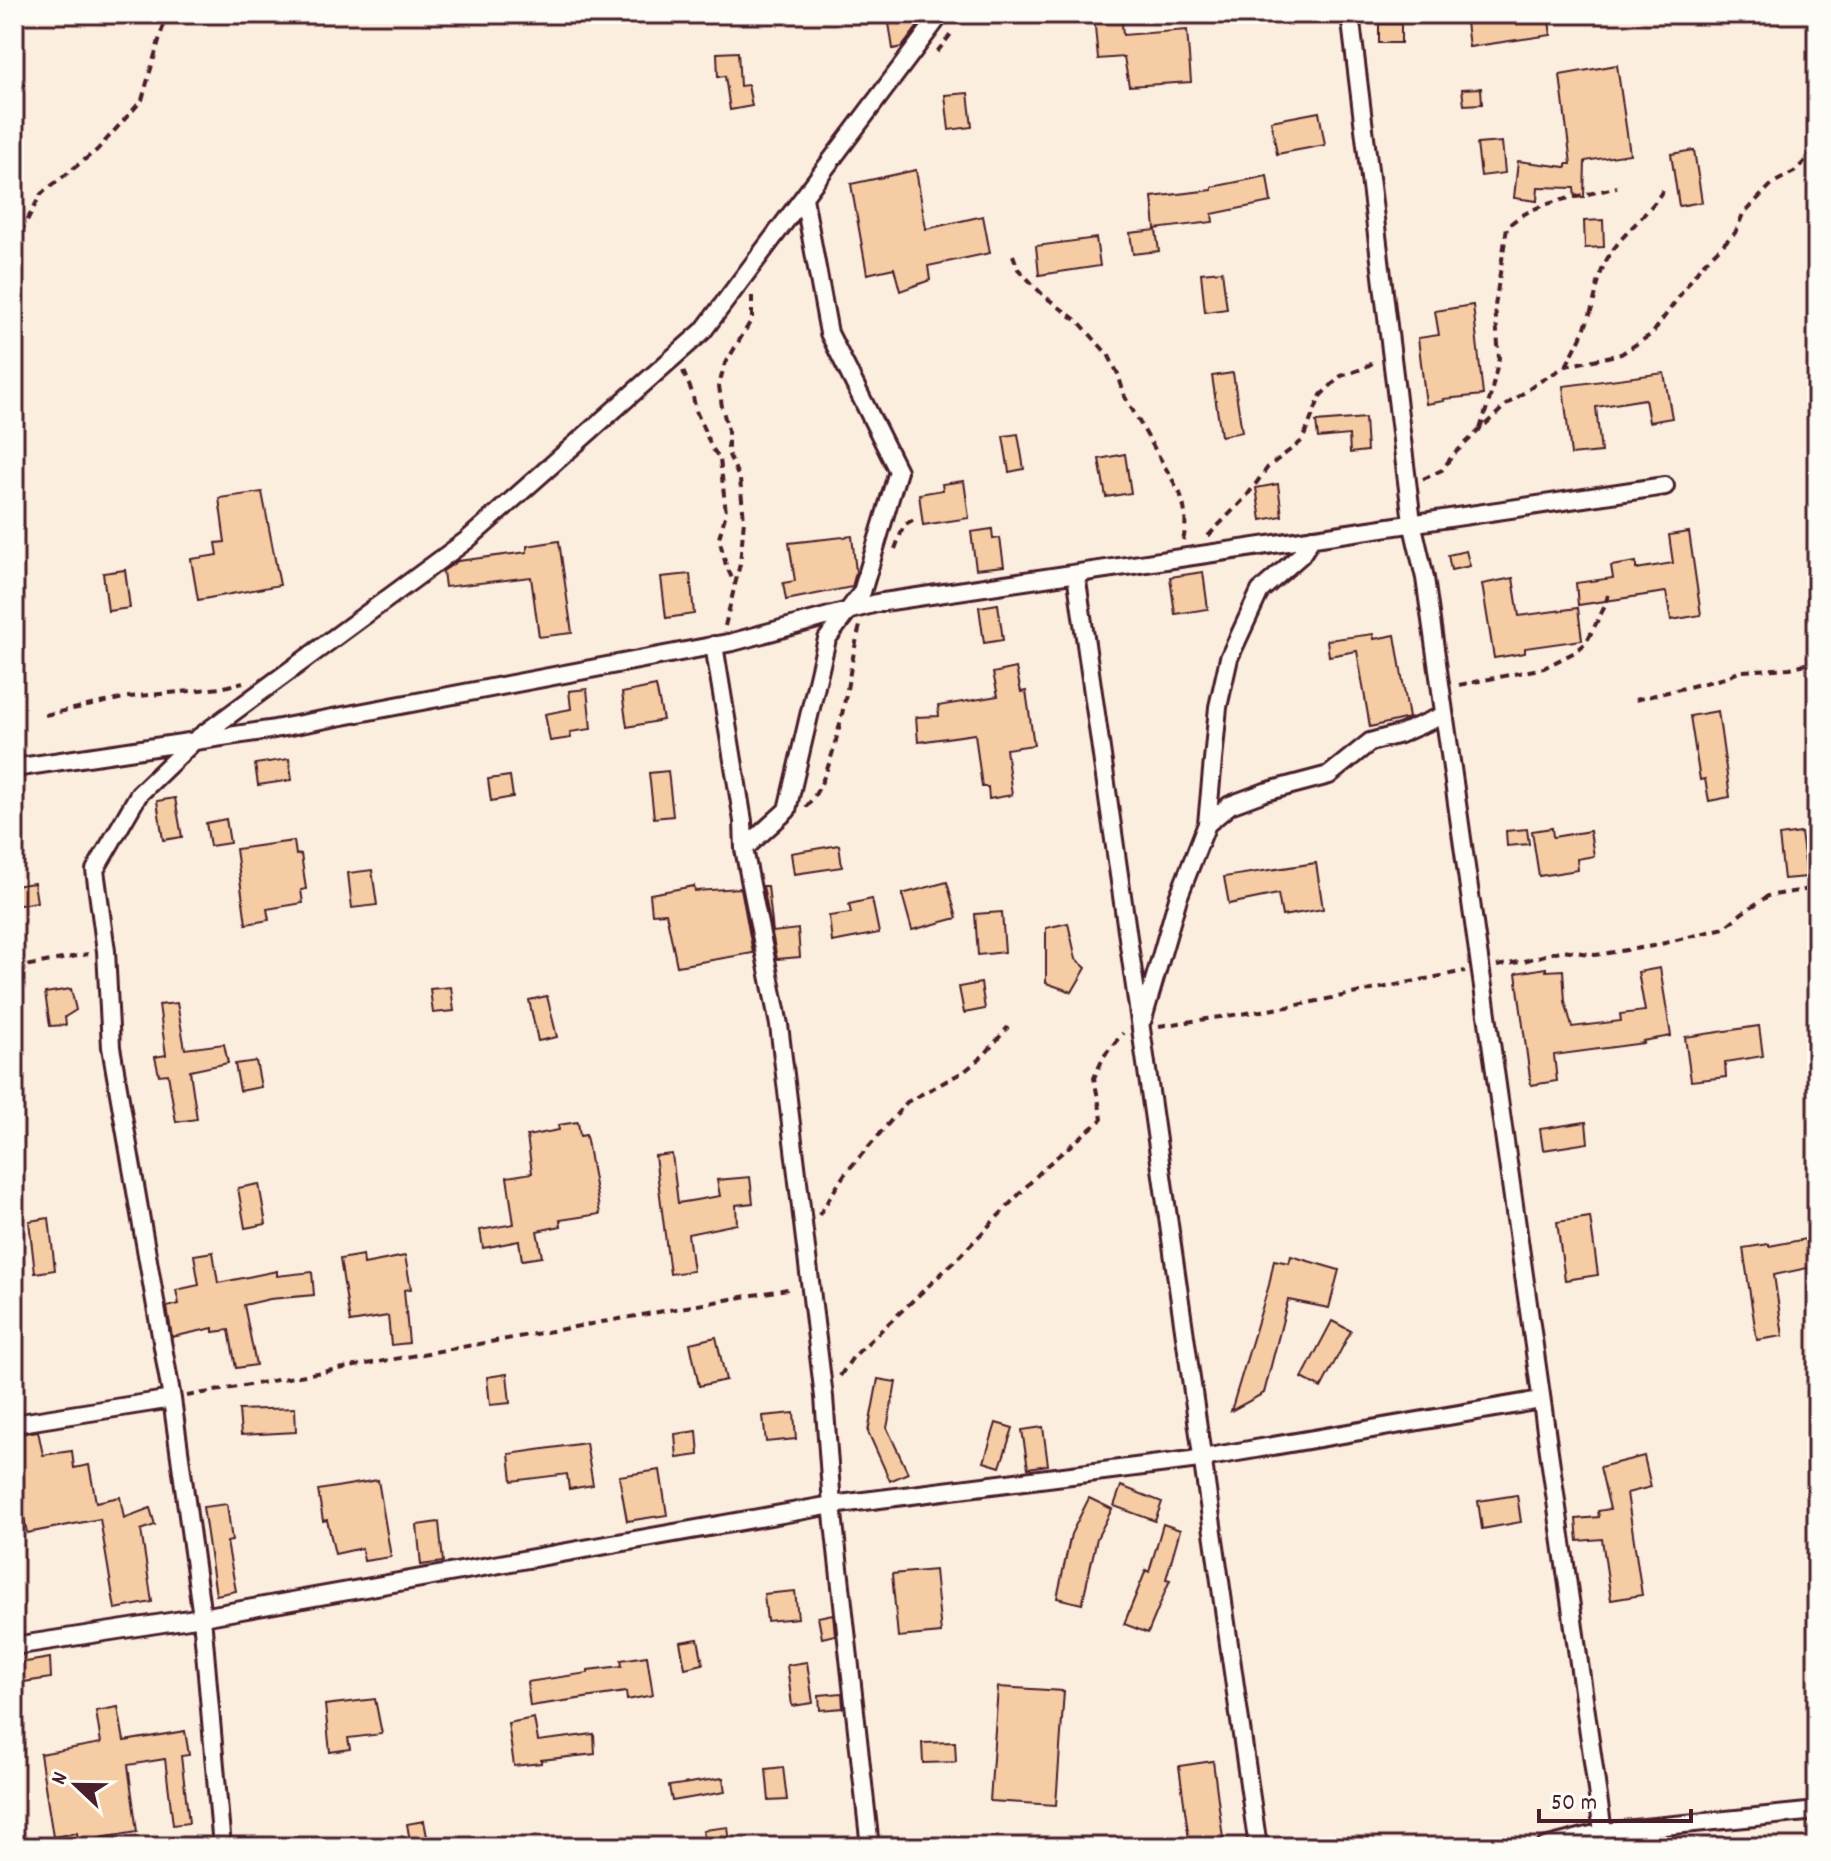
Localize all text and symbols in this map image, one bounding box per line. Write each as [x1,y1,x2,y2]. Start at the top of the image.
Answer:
north arrow [36,1745,116,1825]
text: N [44,1768,77,1790]
scale bar [1539,1773,1691,1823]
text: 50 m [1551,1787,1597,1821]

